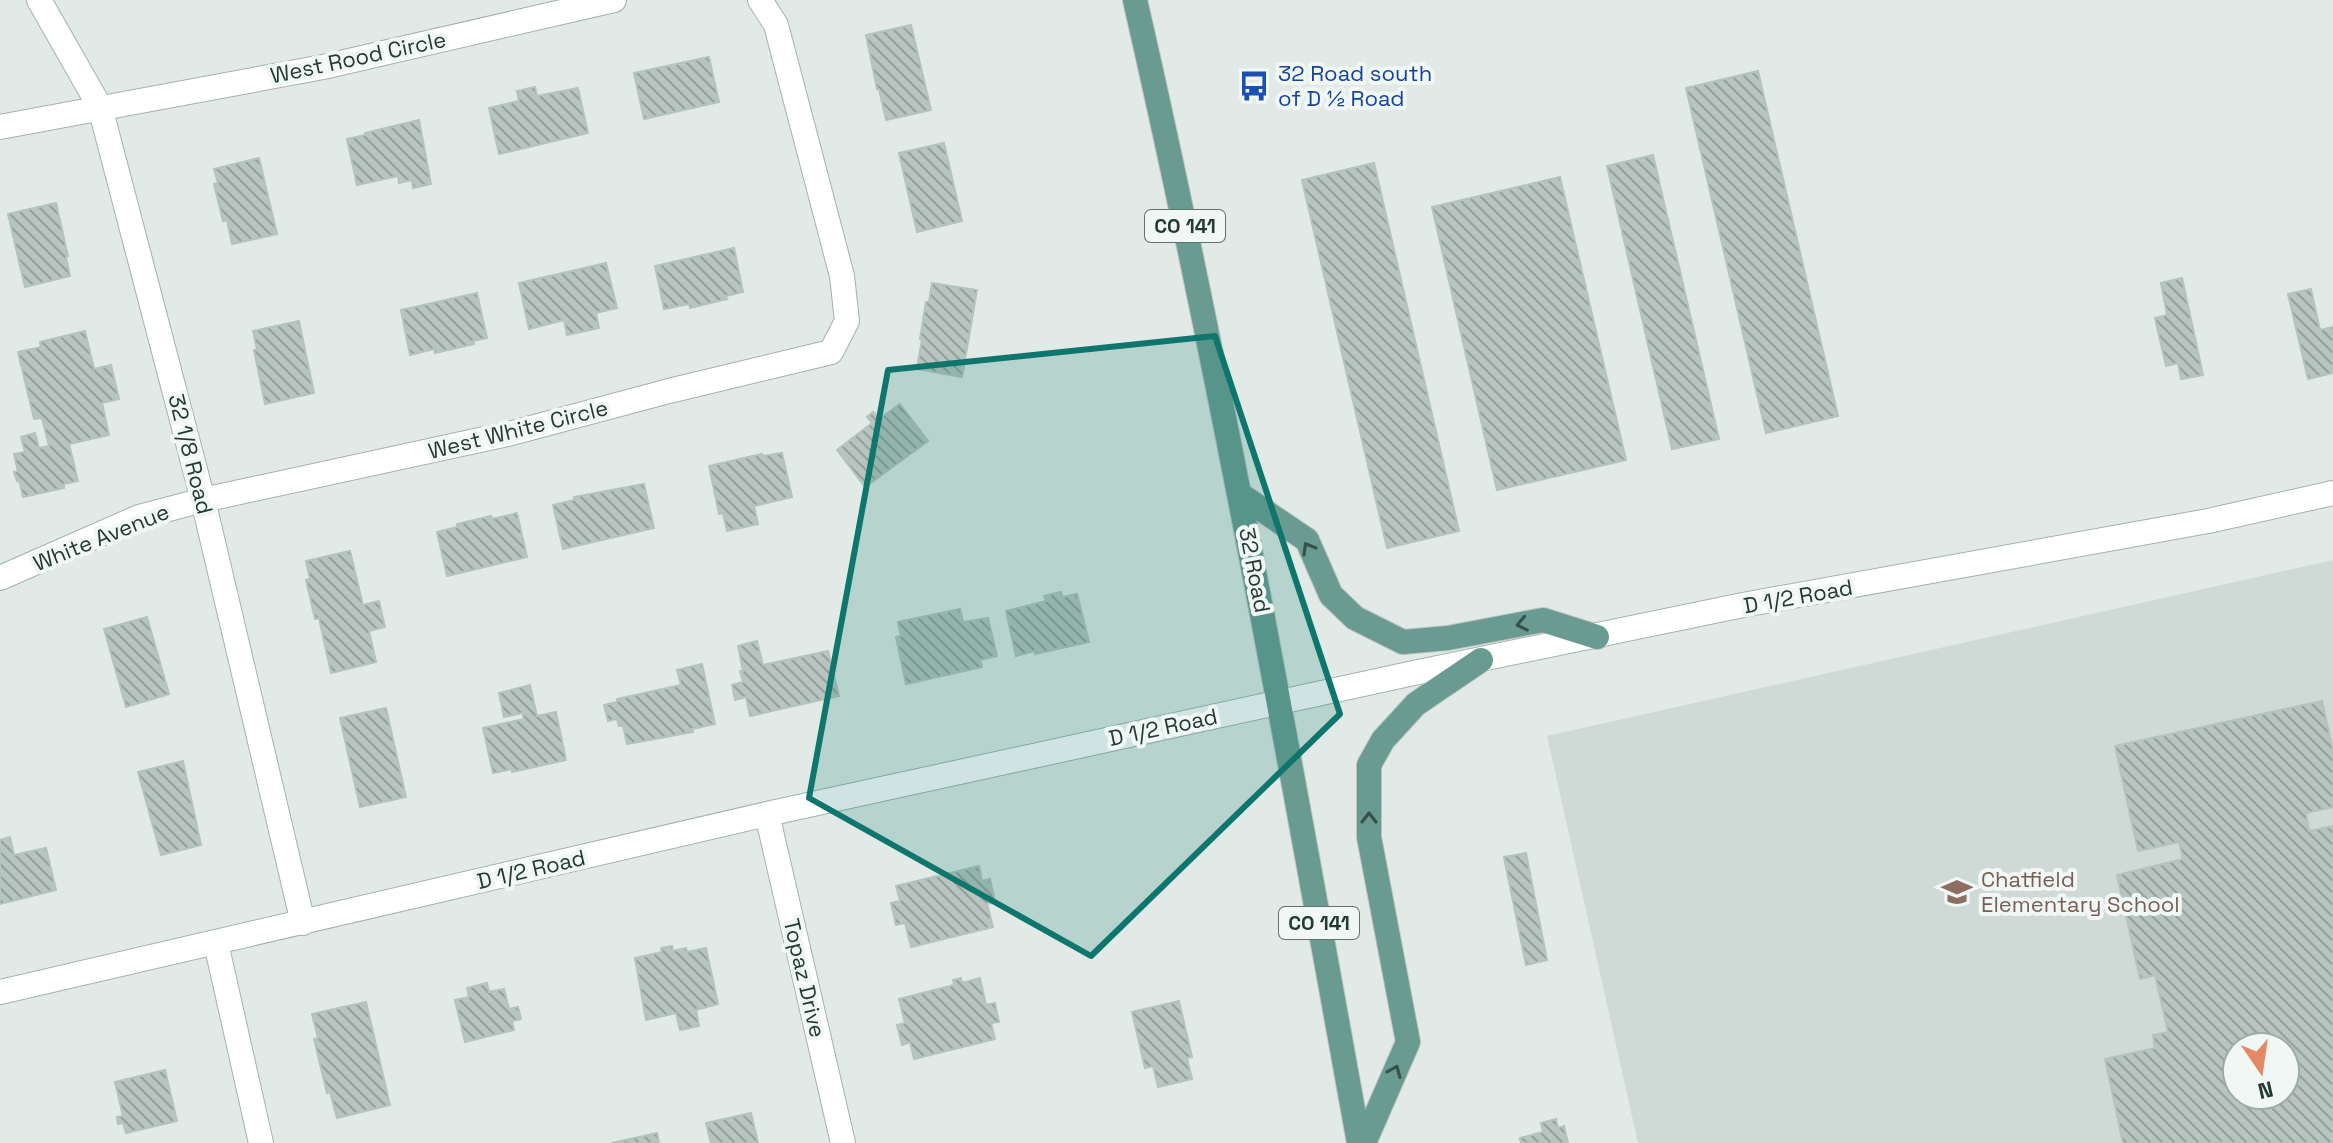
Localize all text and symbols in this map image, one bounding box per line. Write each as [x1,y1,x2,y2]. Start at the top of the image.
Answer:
street label: West Rood Circle [268,25,448,89]
place label: 32 Road south of D ½ Road [1278,59,1432,112]
bus stop icon: 32 Road south of D ½ Road [1237,69,1271,103]
road number: CO 141 [1145,210,1225,242]
street label: 32 1/8 Road [163,391,219,517]
street label: West White Circle [425,393,611,465]
street label: White Avenue [29,497,173,577]
street label: 32 Road [1233,525,1277,615]
one-way arrow [1303,542,1318,556]
street label: D 1/2 Road [1741,573,1855,619]
one-way arrow [1516,615,1529,632]
street label: D 1/2 Road [1106,702,1220,752]
one-way arrow [1360,811,1378,824]
street label: D 1/2 Road [474,843,588,895]
place label: Chatfield Elementary School [1981,865,2180,918]
school or university icon: Chatfield Elementary School [1940,875,1974,909]
road number: CO 141 [1279,907,1359,939]
street label: Topaz Drive [778,916,832,1040]
north arrow [2221,1031,2301,1111]
one-way arrow [1385,1065,1401,1080]
text: N [2255,1075,2276,1106]

